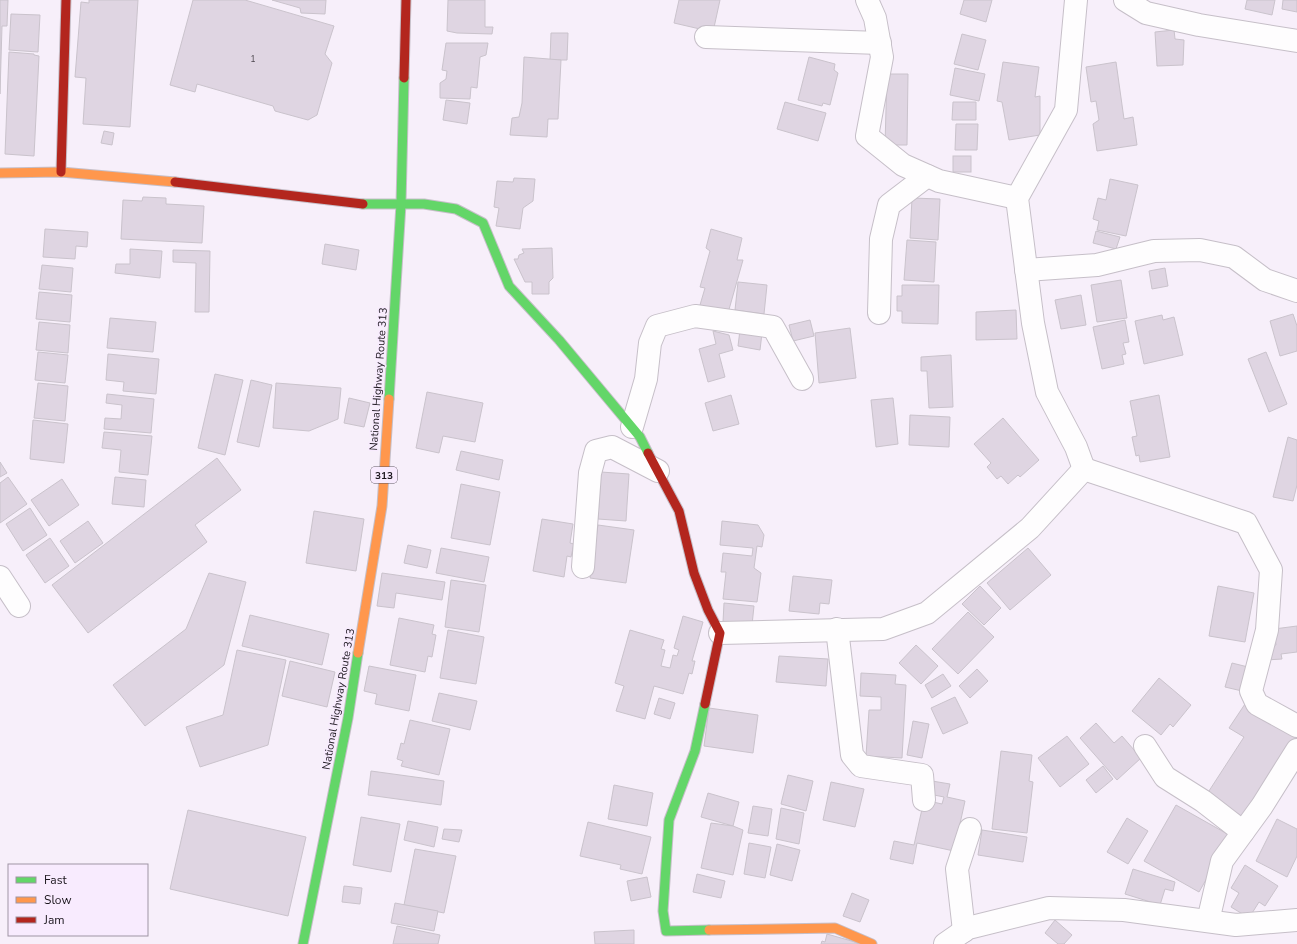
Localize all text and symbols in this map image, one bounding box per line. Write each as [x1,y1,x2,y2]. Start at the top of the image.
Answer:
house number: 1 [250,53,256,65]
street label: National Highway Route 313 [366,307,391,451]
road number: 313 [371,467,397,483]
street label: National Highway Route 313 [319,627,358,771]
legend [8,864,148,936]
text: Fast [44,872,67,888]
text: Slow [44,892,72,908]
text: Jam [43,912,65,928]

